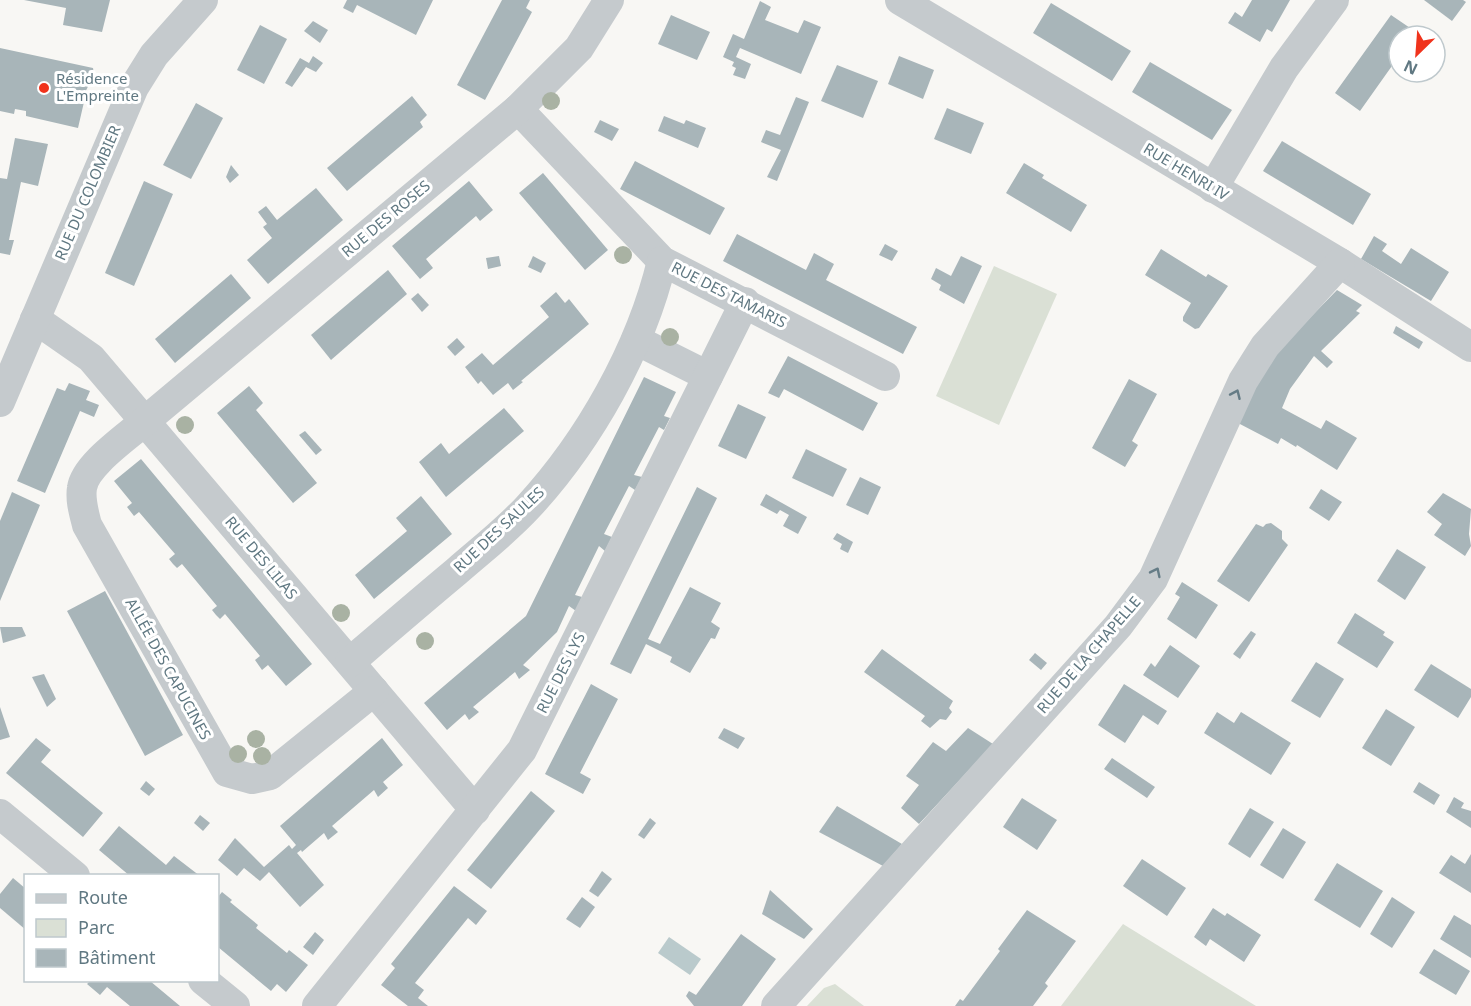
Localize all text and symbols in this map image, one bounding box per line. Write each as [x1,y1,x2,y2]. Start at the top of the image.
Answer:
north arrow [1387,24,1447,84]
text: N [1400,55,1421,80]
place label: Résidence L'Empreinte [56,68,139,105]
marker: Résidence L'Empreinte [37,81,51,95]
street label: RUE DU COLOMBIER [50,122,125,263]
street label: RUE HENRI IV [1140,138,1233,204]
street label: RUE DES ROSES [337,175,434,261]
street label: RUE DES TAMARIS [668,256,790,332]
one-way arrow [1229,389,1241,400]
street label: RUE DES SAULES [449,482,548,577]
street label: RUE DES LILAS [221,512,302,603]
one-way arrow [1149,567,1160,578]
street label: RUE DE LA CHAPELLE [1032,592,1145,717]
street label: ALLÉE DES CAPUCINES [122,594,216,743]
street label: RUE DES LYS [531,629,589,716]
legend [24,874,219,982]
text: Route [78,885,128,909]
text: Parc [78,915,115,939]
text: Bâtiment [78,945,156,969]

